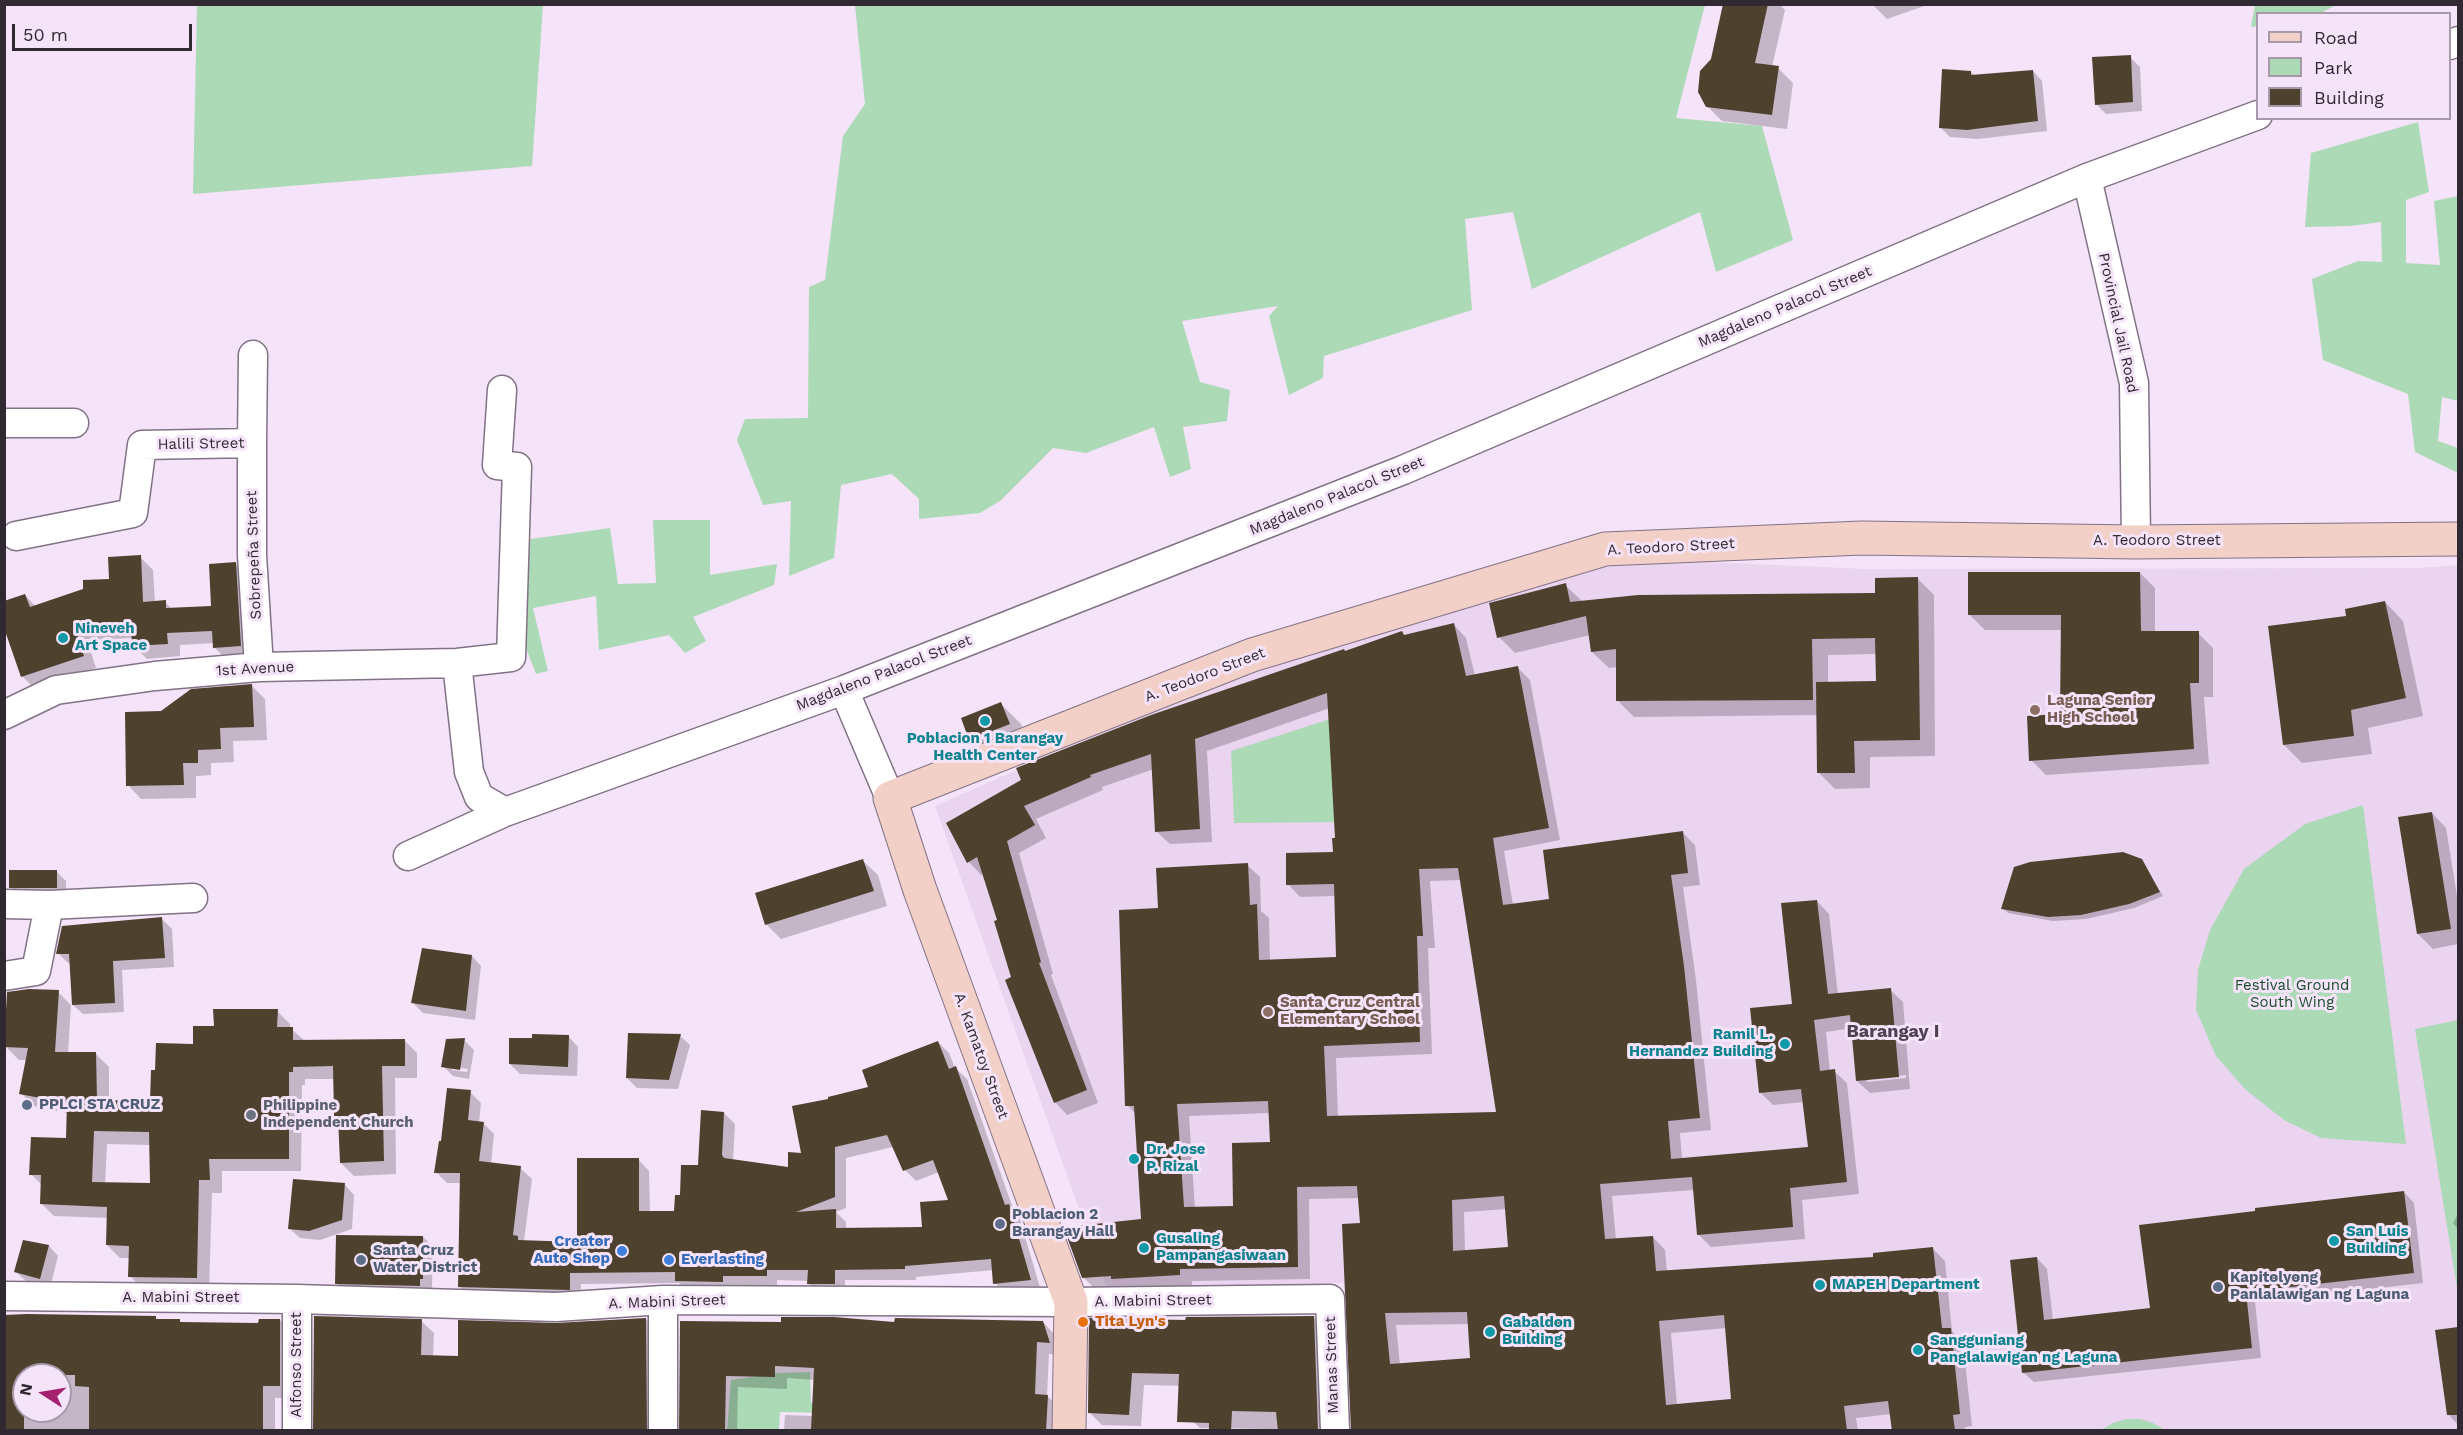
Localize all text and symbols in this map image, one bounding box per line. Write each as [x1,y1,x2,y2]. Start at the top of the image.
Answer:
scale bar [15,12,195,50]
legend [2256,12,2451,120]
text: 50 m [23,24,68,45]
text: Road [2314,27,2358,48]
text: Park [2314,57,2353,78]
text: Building [2314,87,2384,108]
street label: Provincial Jail Road [2094,251,2142,395]
street label: Magdaleno Palacol Street [1696,262,1874,352]
street label: Halili Street [157,434,245,454]
street label: Magdaleno Palacol Street [1247,453,1427,539]
street label: Sobrepeña Street [243,490,265,620]
street label: A. Teodoro Street [2093,532,2221,550]
street label: A. Teodoro Street [1607,535,1735,559]
place label: Nineveh Art Space [75,620,147,655]
marker: Nineveh Art Space [56,631,70,645]
street label: Magdaleno Palacol Street [794,631,974,715]
street label: A. Teodoro Street [1142,644,1268,706]
street label: 1st Avenue [215,658,295,680]
place label: Laguna Senior High School [2047,692,2152,727]
marker: Laguna Senior High School [2028,703,2042,717]
marker: Poblacion 1 Barangay Health Center [978,714,992,728]
place label: Poblacion 1 Barangay Health Center [907,730,1063,765]
park label: Festival Ground South Wing [2235,977,2349,1012]
street label: A. Kamatoy Street [950,991,1012,1121]
place label: Santa Cruz Central Elementary School [1280,994,1420,1029]
marker: Santa Cruz Central Elementary School [1261,1005,1275,1019]
district label: Barangay I [1847,1021,1939,1043]
place label: Ramil L. Hernandez Building [1629,1026,1773,1061]
marker: Ramil L. Hernandez Building [1778,1037,1792,1051]
place label: PPLCI STA CRUZ [39,1096,160,1114]
place label: Philippine Independent Church [263,1097,414,1132]
marker: PPLCI STA CRUZ [20,1098,34,1112]
marker: Philippine Independent Church [244,1108,258,1122]
place label: Dr. Jose P. Rizal [1146,1141,1206,1176]
marker: Dr. Jose P. Rizal [1127,1152,1141,1166]
place label: Poblacion 2 Barangay Hall [1012,1206,1114,1241]
marker: Poblacion 2 Barangay Hall [993,1217,1007,1231]
place label: San Luis Building [2346,1223,2408,1258]
place label: Gusaling Pampangasiwaan [1156,1230,1286,1265]
place label: Creator Auto Shop [533,1233,610,1268]
marker: San Luis Building [2327,1234,2341,1248]
marker: Gusaling Pampangasiwaan [1137,1241,1151,1255]
place label: Santa Cruz Water District [373,1242,477,1277]
marker: Creator Auto Shop [615,1244,629,1258]
place label: Everlasting [681,1251,764,1269]
marker: Santa Cruz Water District [354,1253,368,1267]
marker: Everlasting [662,1253,676,1267]
place label: Kapitolyong Panlalawigan ng Laguna [2230,1269,2409,1304]
place label: MAPEH Department [1832,1276,1980,1294]
marker: MAPEH Department [1813,1278,1827,1292]
marker: Kapitolyong Panlalawigan ng Laguna [2211,1280,2225,1294]
street label: A. Mabini Street [122,1289,240,1307]
street label: A. Mabini Street [608,1291,726,1313]
street label: A. Mabini Street [1094,1291,1212,1311]
street label: Alfonso Street [288,1312,306,1418]
place label: Tita Lyn's [1095,1313,1166,1331]
place label: Gabaldon Building [1502,1314,1572,1349]
marker: Tita Lyn's [1076,1315,1090,1329]
street label: Manas Street [1321,1316,1343,1414]
marker: Gabaldon Building [1483,1325,1497,1339]
place label: Sangguniang Panglalawigan ng Laguna [1930,1332,2118,1367]
marker: Sangguniang Panglalawigan ng Laguna [1911,1343,1925,1357]
north arrow [12,1363,72,1423]
text: N [15,1382,36,1397]

